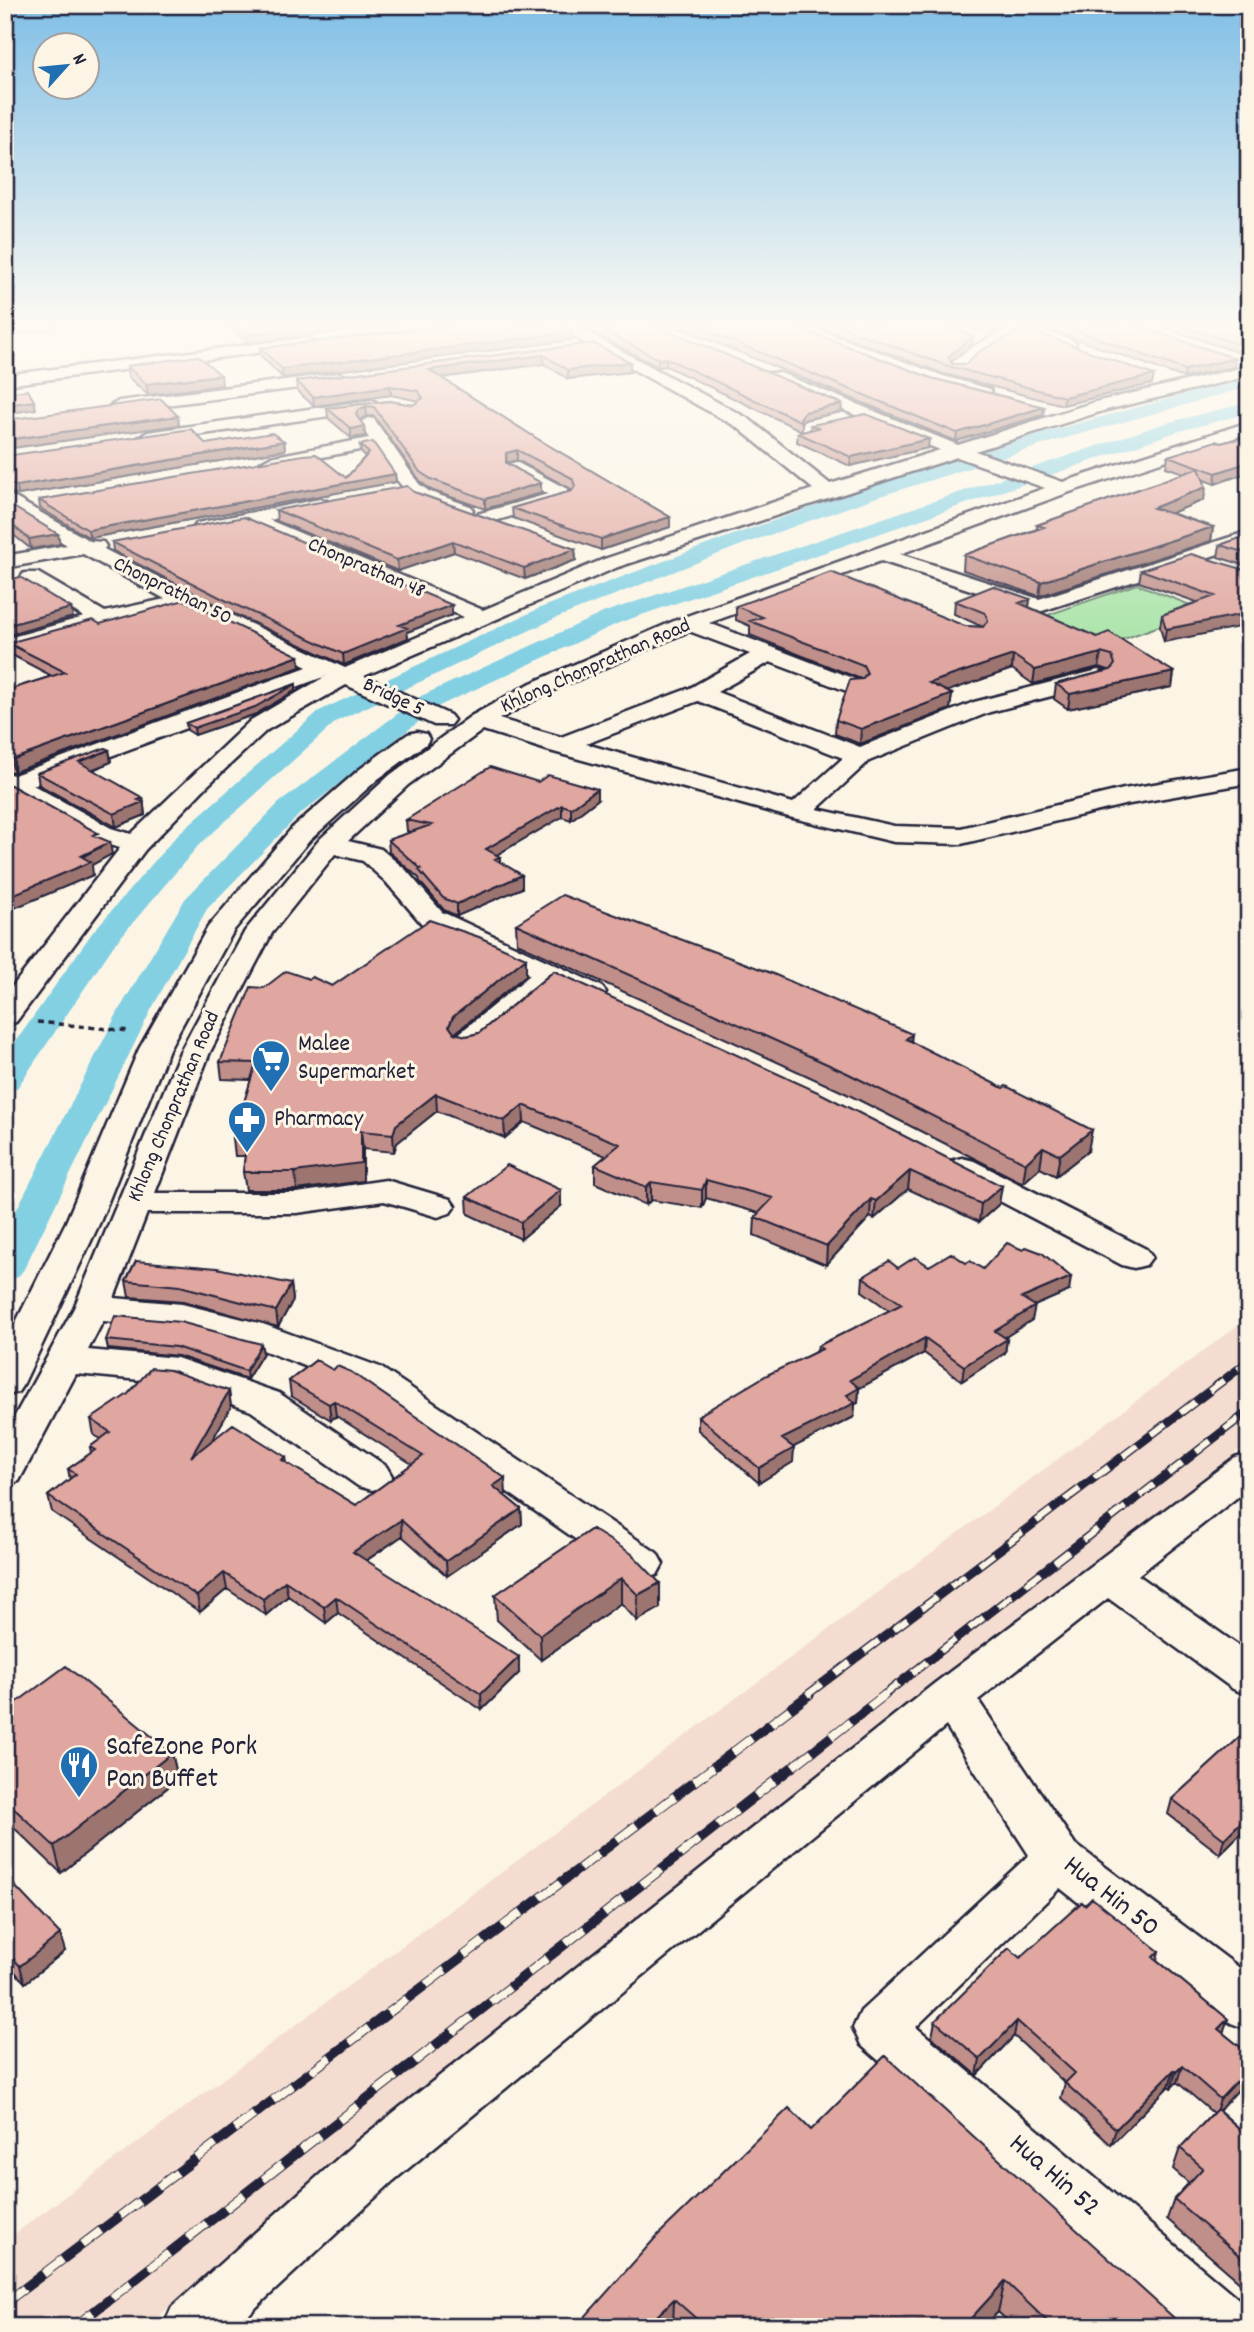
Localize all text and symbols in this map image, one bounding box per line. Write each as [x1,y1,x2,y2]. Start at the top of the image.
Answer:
north arrow [32,32,102,102]
text: N [64,50,92,70]
street label: Chonprathan 48 [302,531,430,607]
street label: Chonprathan 50 [107,550,237,634]
street label: Khlong Chonprathan Road [496,612,696,722]
street label: Bridge 5 [357,671,429,725]
street label: Khlong Chonprathan Road [121,1007,229,1207]
place label: Malee Supermarket [298,1028,416,1090]
supermarket icon: Malee Supermarket [250,1038,292,1093]
pharmacy icon: Pharmacy [226,1099,268,1154]
place label: Pharmacy [274,1103,364,1137]
place label: SafeZone Pork Pan Buffet [106,1729,257,1801]
restaurant icon: SafeZone Pork Pan Buffet [58,1744,100,1799]
street label: Hua Hin 50 [1053,1847,1167,1949]
street label: Hua Hin 52 [998,2126,1108,2228]

